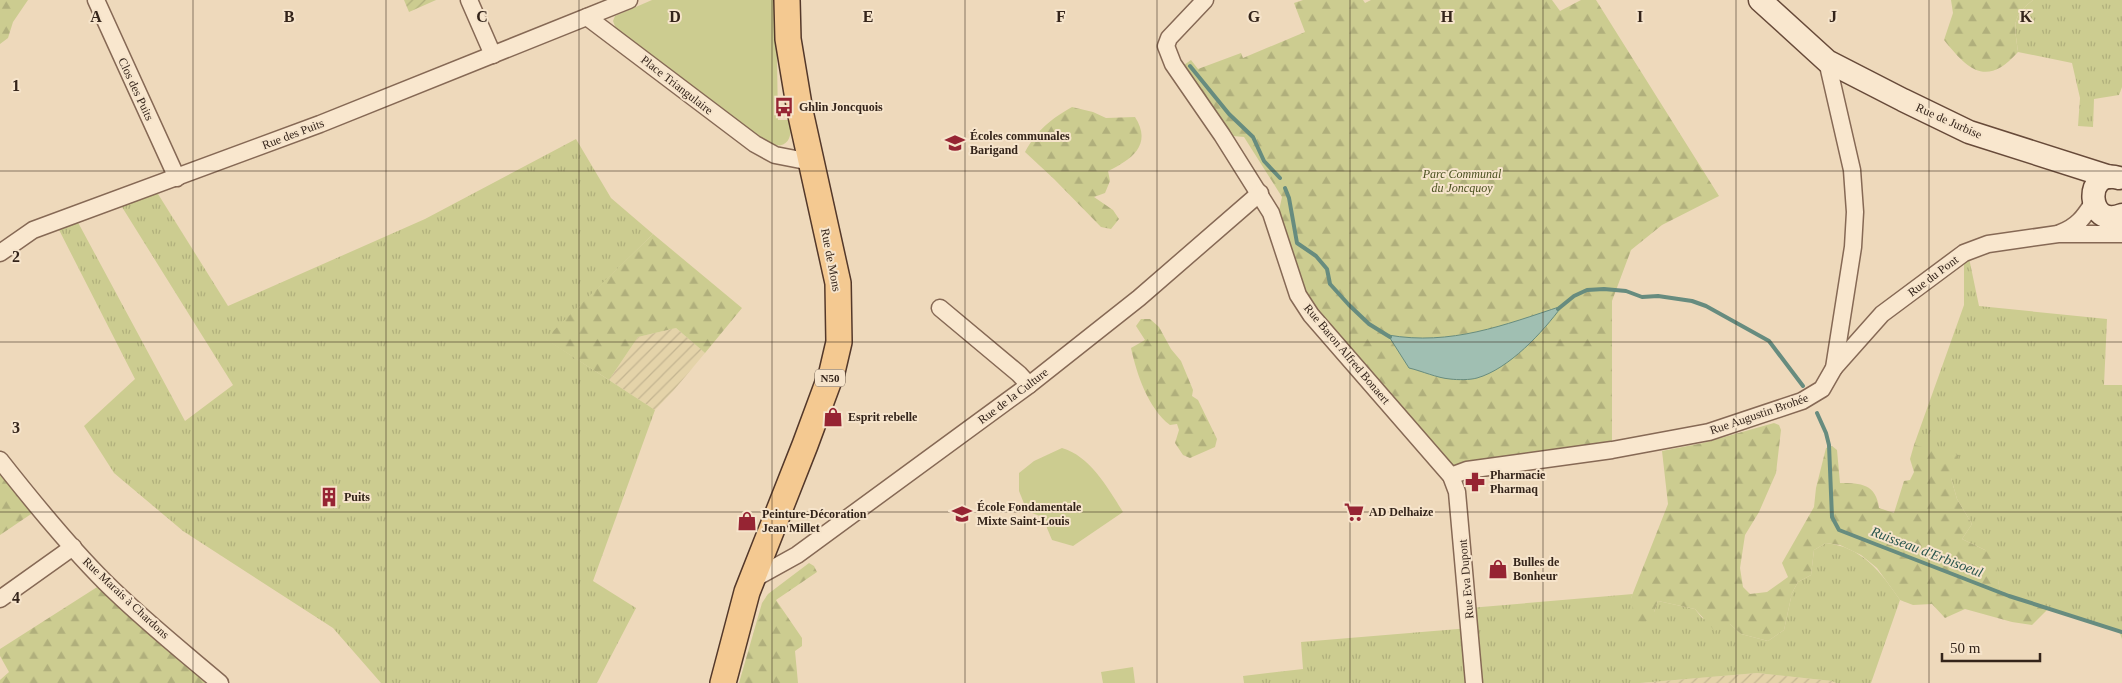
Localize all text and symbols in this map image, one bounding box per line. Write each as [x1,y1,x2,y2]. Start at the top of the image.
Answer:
text: A [90,8,102,25]
text: B [284,8,295,25]
text: C [476,8,488,25]
text: D [669,8,681,25]
text: E [863,8,873,25]
text: F [1056,8,1066,25]
text: G [1248,8,1261,25]
text: H [1441,8,1454,25]
text: I [1637,8,1643,25]
text: J [1829,8,1837,25]
text: K [2020,8,2033,25]
street label: Place Triangulaire [638,53,716,117]
street label: Clos des Puits [115,55,157,123]
text: 1 [12,77,20,94]
bus stop icon: Ghlin Joncquois [773,96,795,118]
place label: Ghlin Joncquois [799,100,883,114]
street label: Rue de Jurbise [1914,100,1984,142]
street label: Rue des Puits [260,116,326,152]
place label: Écoles communales Barigand [970,129,1070,157]
school or university icon: Écoles communales Barigand [944,132,966,154]
park label: Parc Communal du Joncquoy [1422,167,1502,195]
street label: Rue de Mons [818,227,844,293]
text: 2 [12,248,20,265]
street label: Rue du Pont [1905,252,1961,299]
street label: Rue Baron Alfred Bonaert [1301,301,1393,407]
street label: Rue de la Culture [975,365,1051,427]
road number: N50 [815,369,845,386]
street label: Rue Augustin Brohée [1708,391,1810,437]
shop icon: Esprit rebelle [822,406,844,428]
place label: Esprit rebelle [848,410,918,424]
text: 3 [12,419,20,436]
place label: Pharmacie Pharmaq [1490,468,1546,496]
pharmacy icon: Pharmacie Pharmaq [1464,471,1486,493]
building icon: Puits [318,486,340,508]
place label: Puits [344,490,370,504]
place label: École Fondamentale Mixte Saint-Louis [977,500,1082,528]
supermarket icon: AD Delhaize [1343,501,1365,523]
school or university icon: École Fondamentale Mixte Saint-Louis [951,503,973,525]
place label: AD Delhaize [1369,505,1434,519]
place label: Peinture-Décoration Jean Millet [762,507,867,535]
shop icon: Peinture-Décoration Jean Millet [736,510,758,532]
water label: Ruisseau d'Erbisoeul [1868,523,1985,580]
street label: Rue Eva Dupont [1455,538,1476,619]
street label: Rue Marais à Chardons [80,554,172,642]
place label: Bulles de Bonheur [1513,555,1560,583]
shop icon: Bulles de Bonheur [1487,558,1509,580]
text: 4 [12,589,20,606]
scale bar [1942,630,2040,662]
text: 50 m [1950,640,1981,656]

